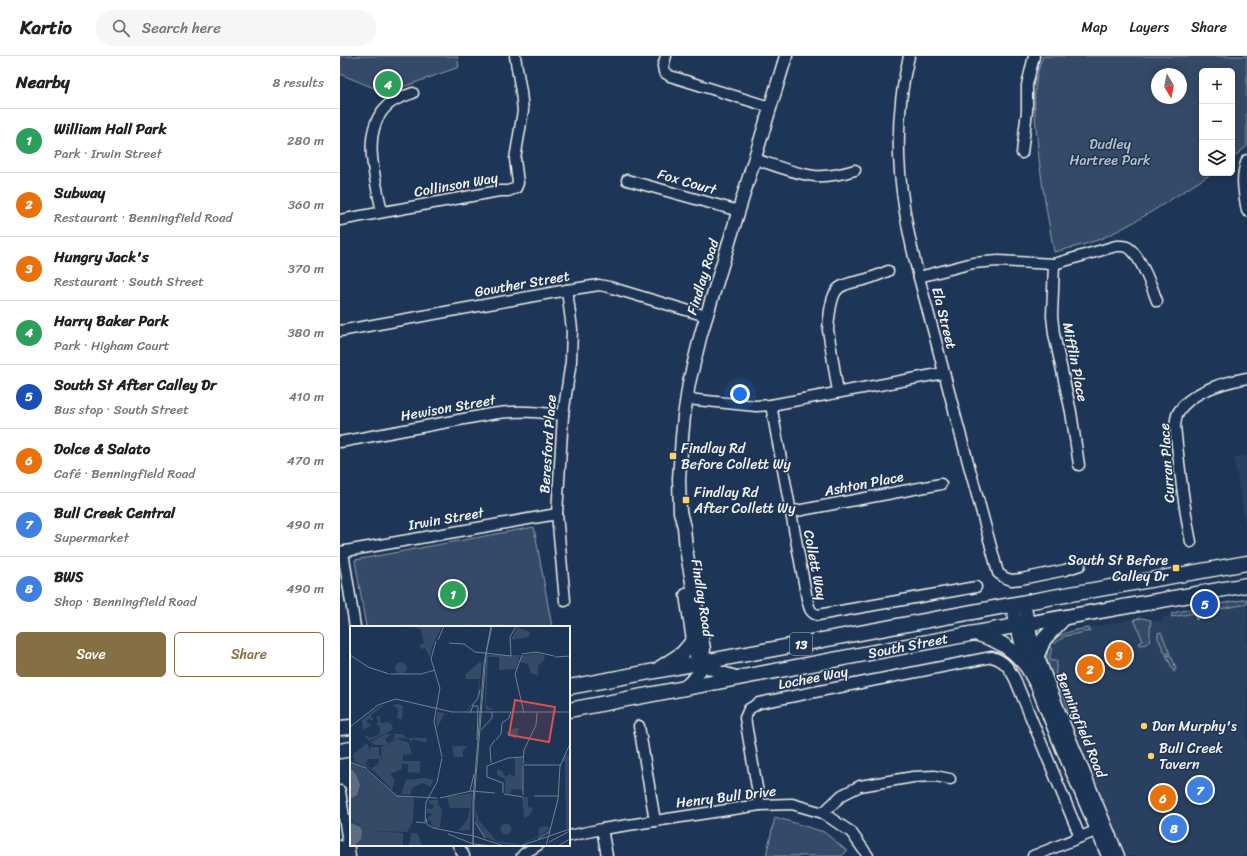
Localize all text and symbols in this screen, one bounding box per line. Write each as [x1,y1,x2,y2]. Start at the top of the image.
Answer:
search box [96,10,376,46]
text: Kartio [20,11,72,44]
text: Search here [142,15,221,41]
text: Map [1082,15,1107,40]
text: Layers [1129,15,1169,40]
text: Share [1191,15,1227,40]
icon: search [110,17,132,39]
text: Nearby [16,67,70,97]
north arrow [1151,68,1187,104]
map controls [1199,68,1235,176]
button: + [1199,68,1235,104]
pin: 4 [375,69,401,99]
text: 8 results [272,71,324,94]
button: − [1199,104,1235,140]
text: William Hall Park [54,116,166,142]
text: 1 [26,129,32,152]
text: 280 m [287,129,324,152]
park label: Dudley Hartree Park [1070,132,1151,173]
button: layers [1199,140,1235,176]
text: Park · Irwin Street [54,142,162,165]
street label: Fox Court [655,162,721,203]
street label: Collinson Way [412,165,501,205]
text: Subway [54,180,105,206]
text: 2 [25,193,33,216]
text: 360 m [288,193,324,216]
text: Restaurant · Benningfield Road [54,206,232,229]
street label: Findlay Road [680,234,727,318]
text: Hungry Jack's [54,244,149,270]
text: 3 [25,257,33,280]
text: 370 m [288,257,324,280]
street label: Gowther Street [472,263,572,305]
text: Restaurant · South Street [54,270,204,293]
street label: Ela Street [924,284,964,352]
text: Harry Baker Park [54,308,169,334]
street label: Mifflin Place [1055,320,1095,404]
text: 4 [25,321,33,344]
text: 380 m [287,321,324,344]
text: Park · Higham Court [54,334,169,357]
text: South St After Calley Dr [54,372,216,398]
your location [730,384,750,404]
text: 5 [25,385,33,408]
text: 410 m [289,385,324,408]
street label: Hewison Street [399,387,499,429]
street label: Beresford Place [532,394,564,494]
text: Bus stop · South Street [54,398,189,421]
street label: Curran Place [1152,422,1182,504]
text: Dolce & Salato [54,436,150,462]
place label: Findlay Rd Before Collett Wy [681,436,791,477]
text: 6 [25,449,33,472]
text: 470 m [287,449,324,472]
marker: Findlay Rd Before Collett Wy [668,451,678,461]
text: Café · Benningfield Road [54,462,195,485]
street label: Ashton Place [821,464,906,504]
place label: Findlay Rd After Collett Wy [693,480,796,521]
marker: Findlay Rd After Collett Wy [681,495,691,505]
text: Bull Creek Central [54,500,175,526]
street label: Irwin Street [405,500,487,538]
text: 7 [25,513,33,536]
text: 490 m [286,513,324,536]
text: Supermarket [54,526,129,549]
street label: Collett Way [796,528,834,603]
place label: South St Before Calley Dr [1067,548,1169,589]
street label: Findlay Road [684,557,721,640]
marker: South St Before Calley Dr [1171,563,1181,573]
text: BWS [54,564,83,590]
text: 8 [25,577,33,600]
text: 490 m [286,577,324,600]
pin: 1 [440,579,466,609]
pin: 5 [1192,589,1218,619]
text: Shop · Benningfield Road [54,590,197,613]
inset map [350,626,570,846]
street label: South Street [866,626,950,666]
button: Save [16,632,166,677]
button: Share [174,632,324,677]
road number: 13 [790,633,812,655]
pin: 3 [1106,640,1132,670]
pin: 2 [1077,654,1103,684]
street label: Lochee Way [776,659,851,697]
street label: Benningfield Road [1048,668,1114,783]
place label: Dan Murphy's [1152,714,1237,739]
marker: Dan Murphy's [1139,721,1149,731]
place label: Bull Creek Tavern [1159,736,1223,777]
marker: Bull Creek Tavern [1146,751,1156,761]
pin: 7 [1187,775,1213,805]
street label: Henry Bull Drive [674,778,778,816]
pin: 6 [1150,783,1176,813]
pin: 8 [1161,813,1187,843]

